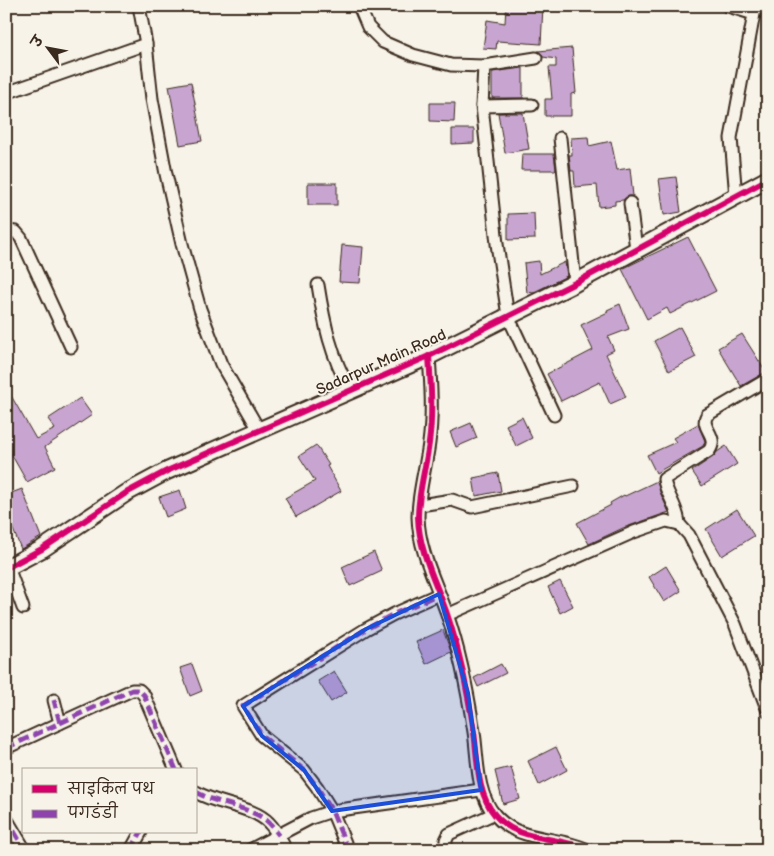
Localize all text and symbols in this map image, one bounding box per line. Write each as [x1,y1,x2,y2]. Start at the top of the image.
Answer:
north arrow [22,22,72,72]
text: उ [27,31,48,52]
street label: Sadarpur Main Road [313,325,449,400]
legend [22,768,198,834]
text: साइकिल पथ [67,777,155,799]
text: पगडंडी [67,801,118,823]

